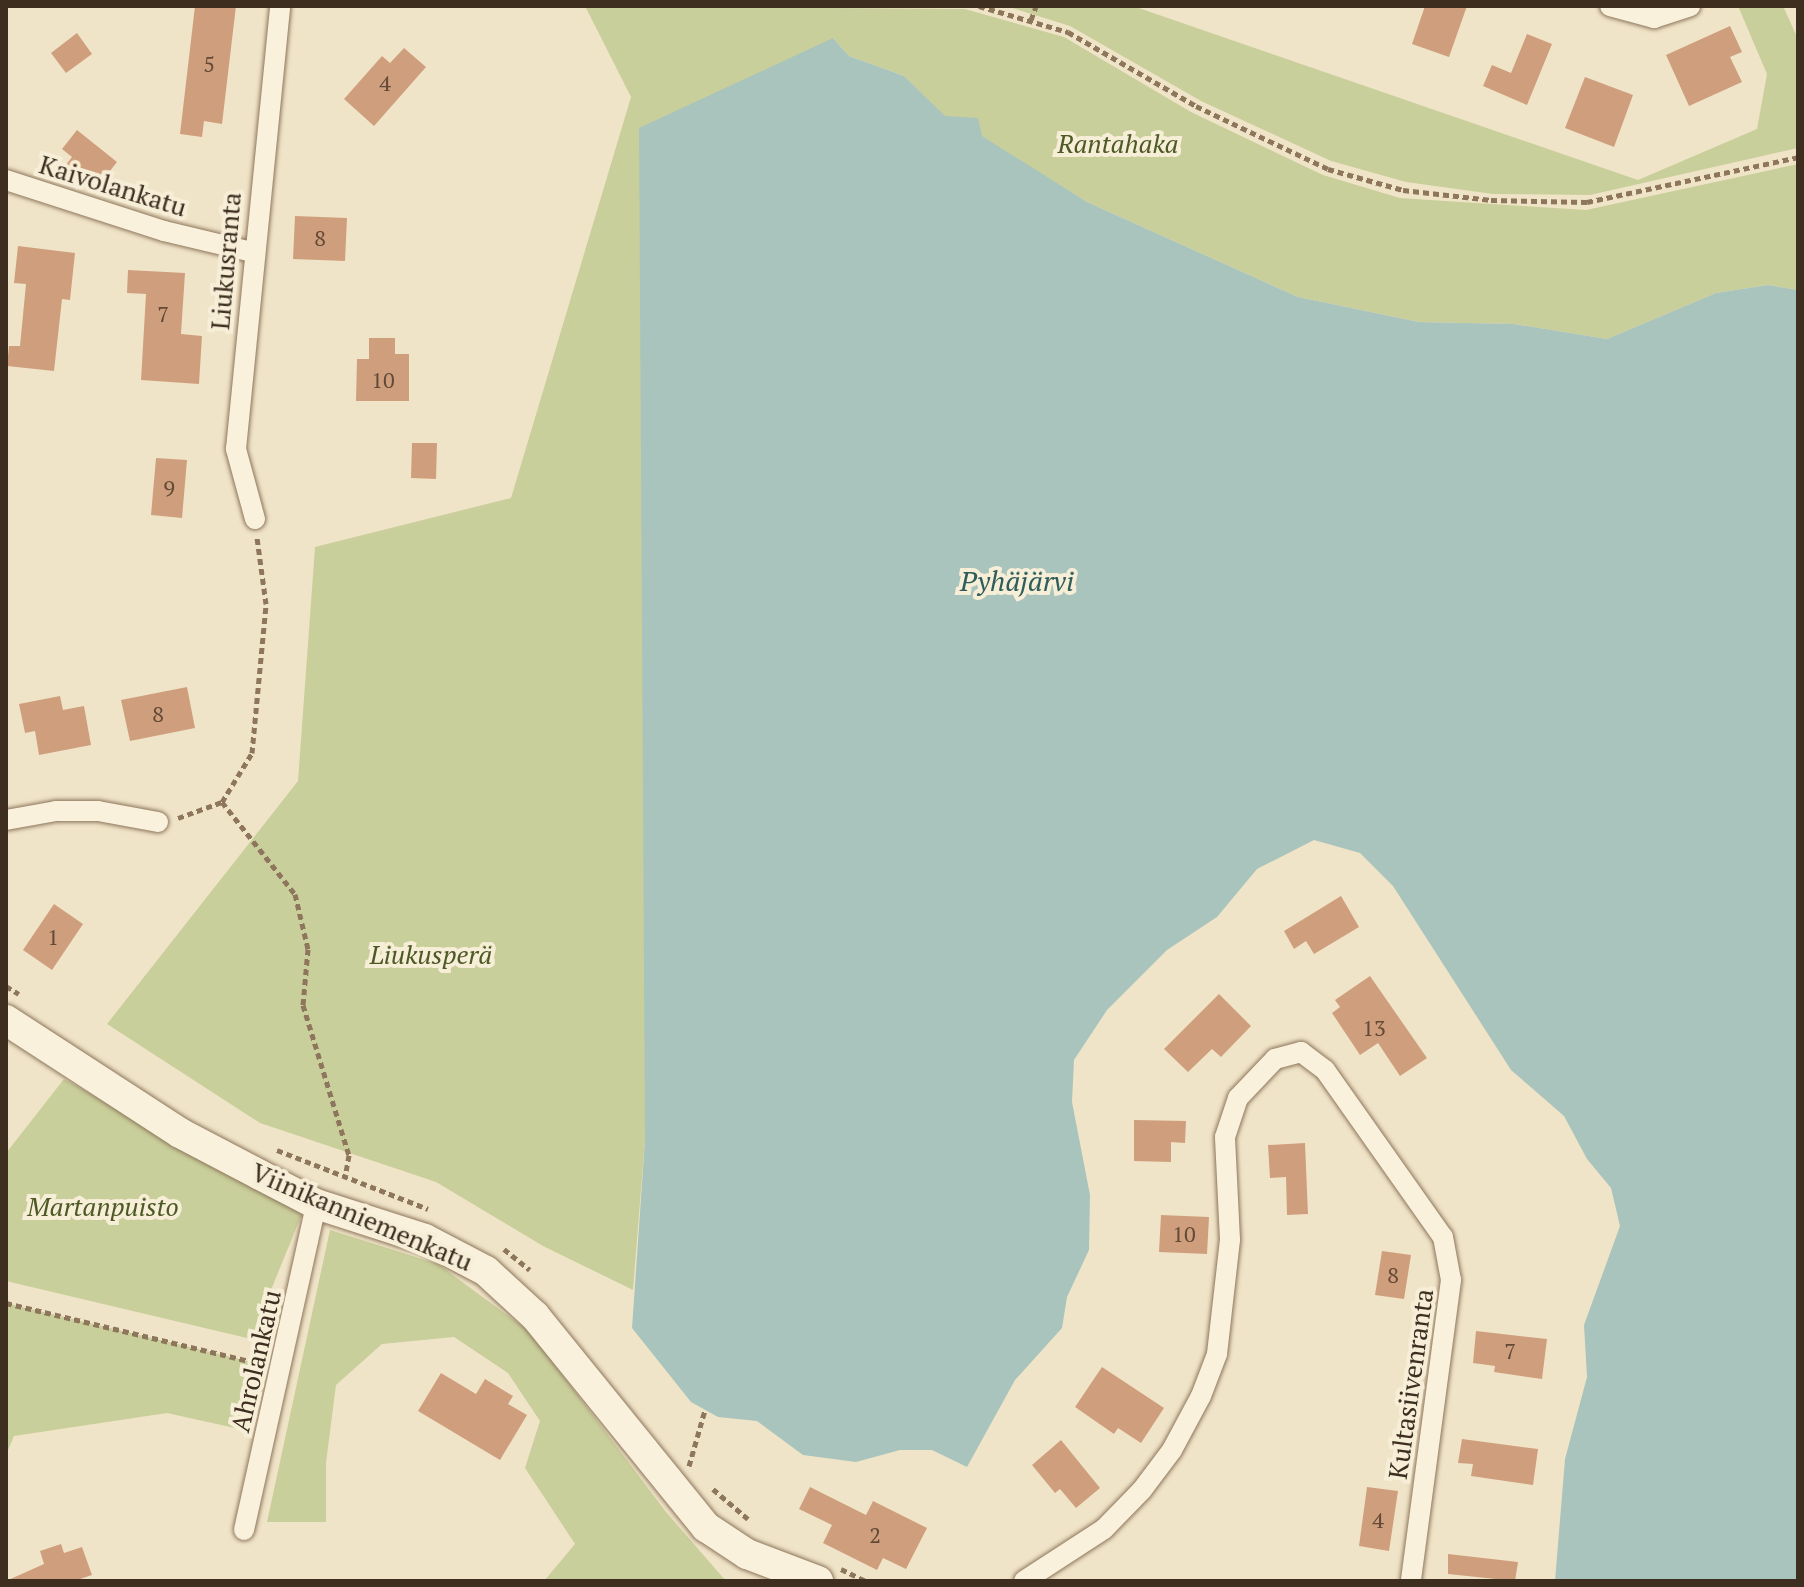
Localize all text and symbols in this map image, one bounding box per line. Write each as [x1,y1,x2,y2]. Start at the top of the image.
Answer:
house number: 5 [203,51,215,77]
house number: 4 [379,70,391,96]
park label: Rantahaka [1057,128,1179,160]
street label: Kaivolankatu [36,149,190,223]
street label: Liukusranta [204,191,248,331]
house number: 8 [314,225,326,251]
house number: 7 [157,301,169,327]
house number: 10 [371,367,395,393]
house number: 9 [163,475,175,501]
water label: Pyhäjärvi [960,564,1074,598]
house number: 8 [152,701,164,727]
house number: 1 [47,924,59,950]
park label: Liukusperä [370,939,492,971]
house number: 13 [1362,1015,1386,1041]
street label: Viinikanniemenkatu [247,1156,477,1278]
park label: Martanpuisto [27,1191,179,1223]
house number: 10 [1172,1221,1196,1247]
house number: 8 [1387,1262,1399,1288]
street label: Ahrolankatu [225,1287,287,1435]
street label: Kultasiivenranta [1382,1287,1440,1481]
house number: 7 [1504,1338,1516,1364]
house number: 4 [1372,1507,1384,1533]
house number: 2 [869,1522,881,1548]

